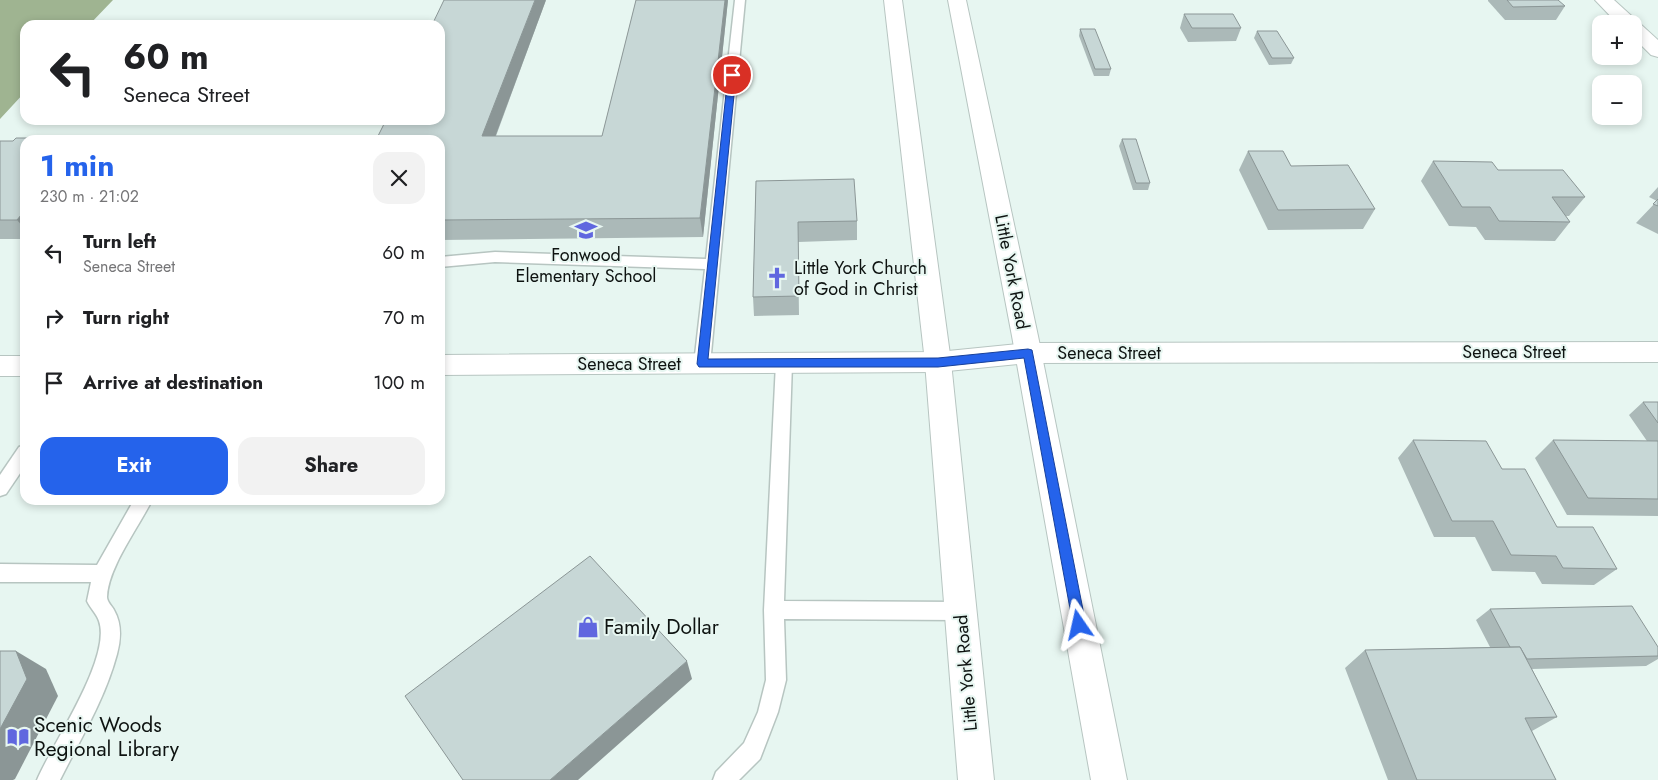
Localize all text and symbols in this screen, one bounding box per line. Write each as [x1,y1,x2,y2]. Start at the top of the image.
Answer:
map controls [1592,15,1642,125]
button: + [1592,15,1642,65]
text: 60 m [123,32,209,82]
icon: left [40,40,105,105]
pin [711,54,753,96]
icon: arrive [718,61,746,89]
button: − [1592,75,1642,125]
text: Seneca Street [123,78,249,110]
text: 1 min [40,144,114,187]
button: close [373,152,425,204]
text: 230 m · 21:02 [40,185,139,208]
street label: Little York Road [988,212,1036,332]
school or university icon: Fonwood Elementary School [573,217,599,243]
text: Turn left [83,228,156,255]
icon: left [40,239,68,267]
text: 60 m [382,239,425,266]
place label: Fonwood Elementary School [516,242,656,289]
text: Seneca Street [83,255,175,278]
place label: Little York Church of God in Christ [794,255,927,302]
church icon: Little York Church of God in Christ [764,265,790,291]
icon: right [40,304,68,332]
text: Turn right [83,304,169,331]
text: 70 m [383,304,425,331]
street label: Seneca Street [1462,339,1566,365]
street label: Seneca Street [1057,340,1161,366]
street label: Seneca Street [577,351,681,377]
icon: arrive [40,369,68,397]
text: Arrive at destination [83,369,263,396]
text: 100 m [373,369,425,396]
button: Exit [40,437,228,495]
button: Share [238,437,425,495]
position arrow [1052,598,1104,650]
place label: Family Dollar [604,612,720,642]
shop icon: Family Dollar [575,614,601,640]
street label: Little York Road [948,614,984,732]
place label: Scenic Woods Regional Library [34,710,180,764]
library icon: Scenic Woods Regional Library [5,724,31,750]

